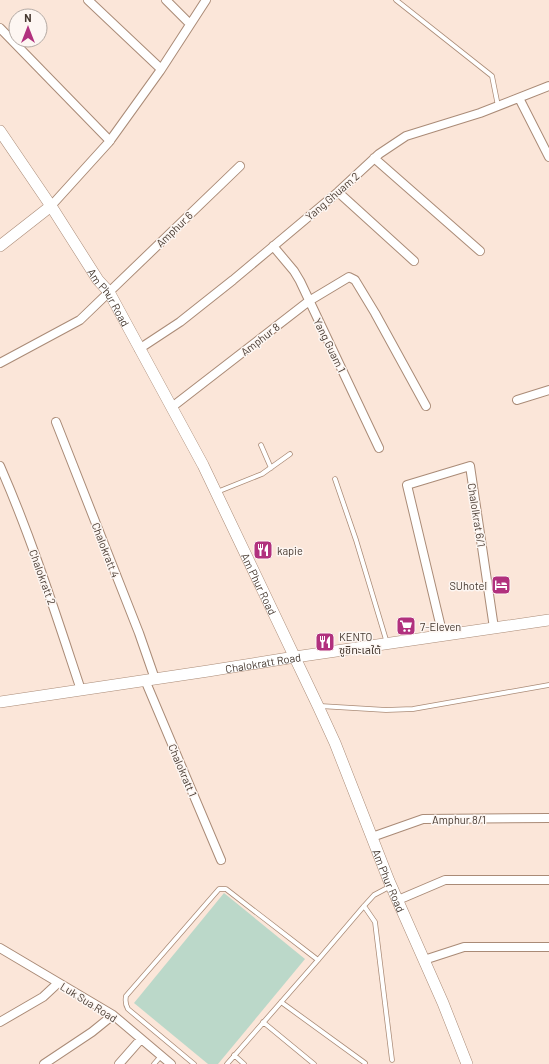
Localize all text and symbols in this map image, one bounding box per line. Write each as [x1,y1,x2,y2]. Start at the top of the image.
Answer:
north arrow [8,8,48,48]
text: N [24,11,32,24]
street label: Yang Ghuam 2 [303,169,362,223]
street label: Amphur 6 [153,208,195,249]
street label: Am Phur Road [86,266,133,328]
street label: Yang Guam 1 [311,316,349,374]
street label: Amphur 8 [238,320,282,358]
street label: Chalolkrat 6/1 [466,482,488,548]
street label: Chalokratt 4 [90,521,122,579]
restaurant icon: kapie [252,539,274,561]
place label: kapie [277,544,303,557]
street label: Chalokratt 2 [27,548,59,607]
street label: Am Phur Road [239,551,280,617]
hotel icon: SUhotel [490,574,512,596]
place label: SUhotel [449,579,487,592]
supermarket icon: 7-Eleven [395,615,417,637]
place label: 7-Eleven [420,620,461,633]
place label: KENTO ซูชิทะเลใต้ [339,630,381,657]
restaurant icon: KENTO ซูชิทะเลใต้ [314,631,336,653]
street label: Chalokratt Road [224,650,302,675]
street label: Chalokratt 1 [166,742,200,798]
street label: Amphur 8/1 [432,813,486,826]
street label: Am Phur Road [371,847,408,914]
street label: Luk Sua Road [58,979,120,1025]

